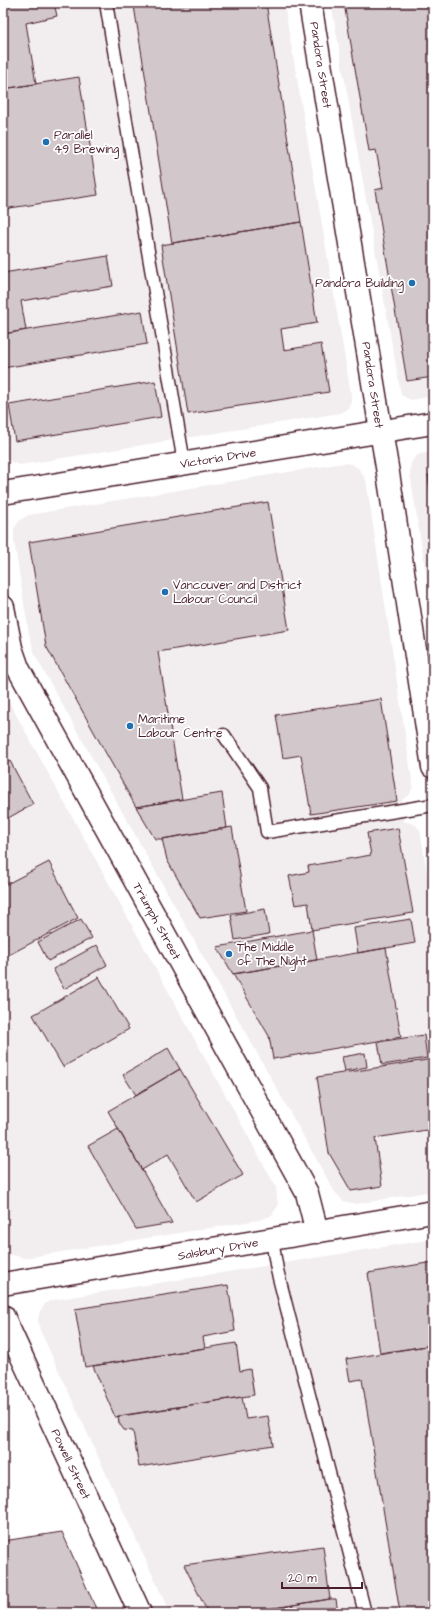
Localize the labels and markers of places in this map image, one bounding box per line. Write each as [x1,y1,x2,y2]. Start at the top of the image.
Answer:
place label: Parallel 49 Brewing [54,127,119,159]
marker: Parallel 49 Brewing [41,137,51,147]
place label: Pandora Building [315,275,404,293]
marker: Pandora Building [407,278,417,288]
place label: Vancouver and District Labour Council [173,577,302,608]
marker: Vancouver and District Labour Council [160,587,170,597]
place label: Maritime Labour Centre [138,711,223,742]
marker: Maritime Labour Centre [125,721,135,731]
place label: The Middle of The Night [237,939,307,971]
marker: The Middle of The Night [224,949,234,959]

